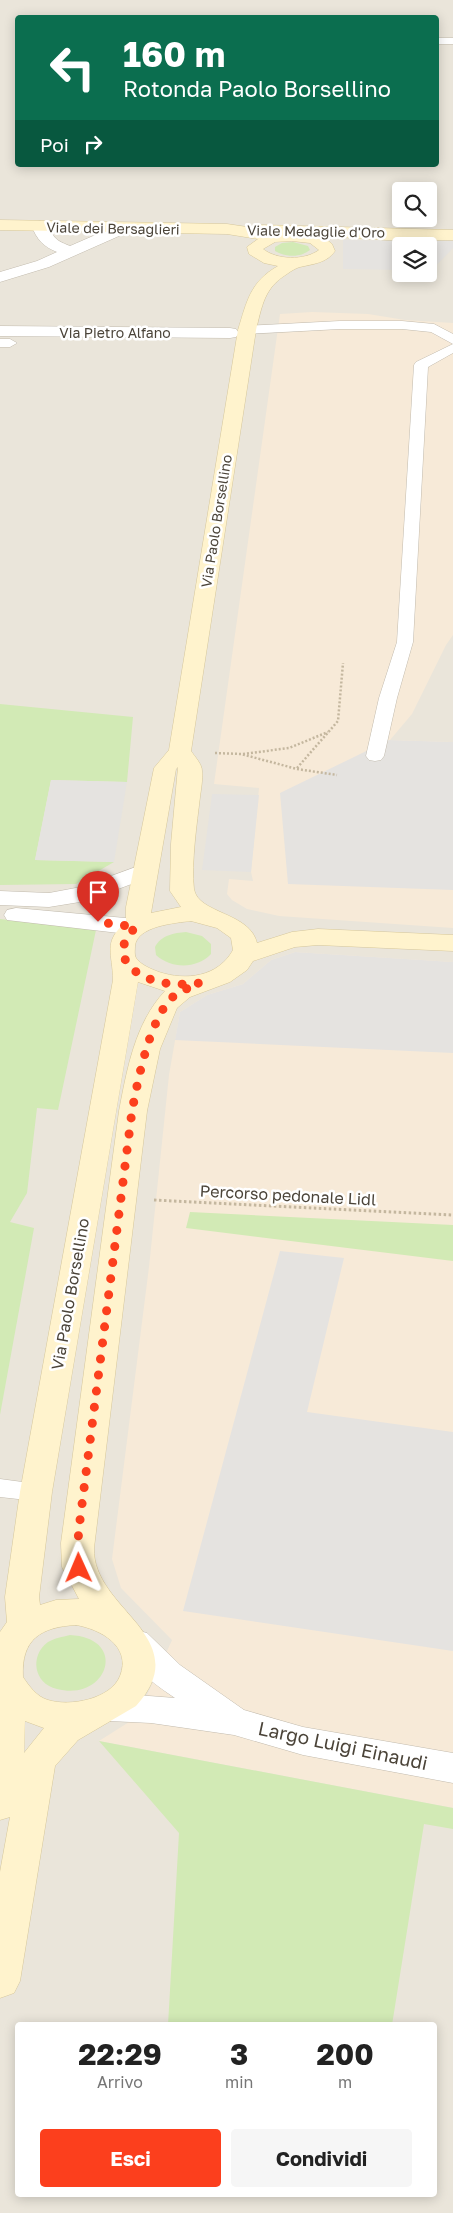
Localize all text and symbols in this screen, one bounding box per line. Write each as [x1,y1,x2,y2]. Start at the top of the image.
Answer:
text: 160 m [123,33,225,75]
icon: left [40,35,105,100]
text: Rotonda Paolo Borsellino [123,75,391,102]
icon: right [79,130,107,158]
text: Poi [40,133,69,156]
map controls [392,182,437,282]
button: search [392,182,437,227]
street label: Viale dei Bersaglieri [46,218,180,238]
street label: Viale Medaglie d'Oro [247,221,385,241]
button: layers [392,237,437,282]
street label: Via Pietro Alfano [59,324,171,341]
street label: Via Paolo Borsellino [197,453,235,589]
pin [77,871,119,922]
icon: arrive [84,878,112,906]
street label: Percorso pedonale Lidl [199,1180,377,1210]
street label: Via Paolo Borsellino [47,1217,93,1371]
position arrow [52,1541,104,1593]
street label: Largo Luigi Einaudi [256,1716,430,1774]
text: 22:29 [78,2036,162,2072]
text: 3 [230,2036,248,2072]
text: 200 [316,2036,374,2072]
text: Arrivo [97,2072,143,2092]
text: min [225,2072,253,2092]
text: m [338,2072,352,2092]
button: Esci [40,2129,221,2187]
button: Condividi [231,2129,412,2187]

